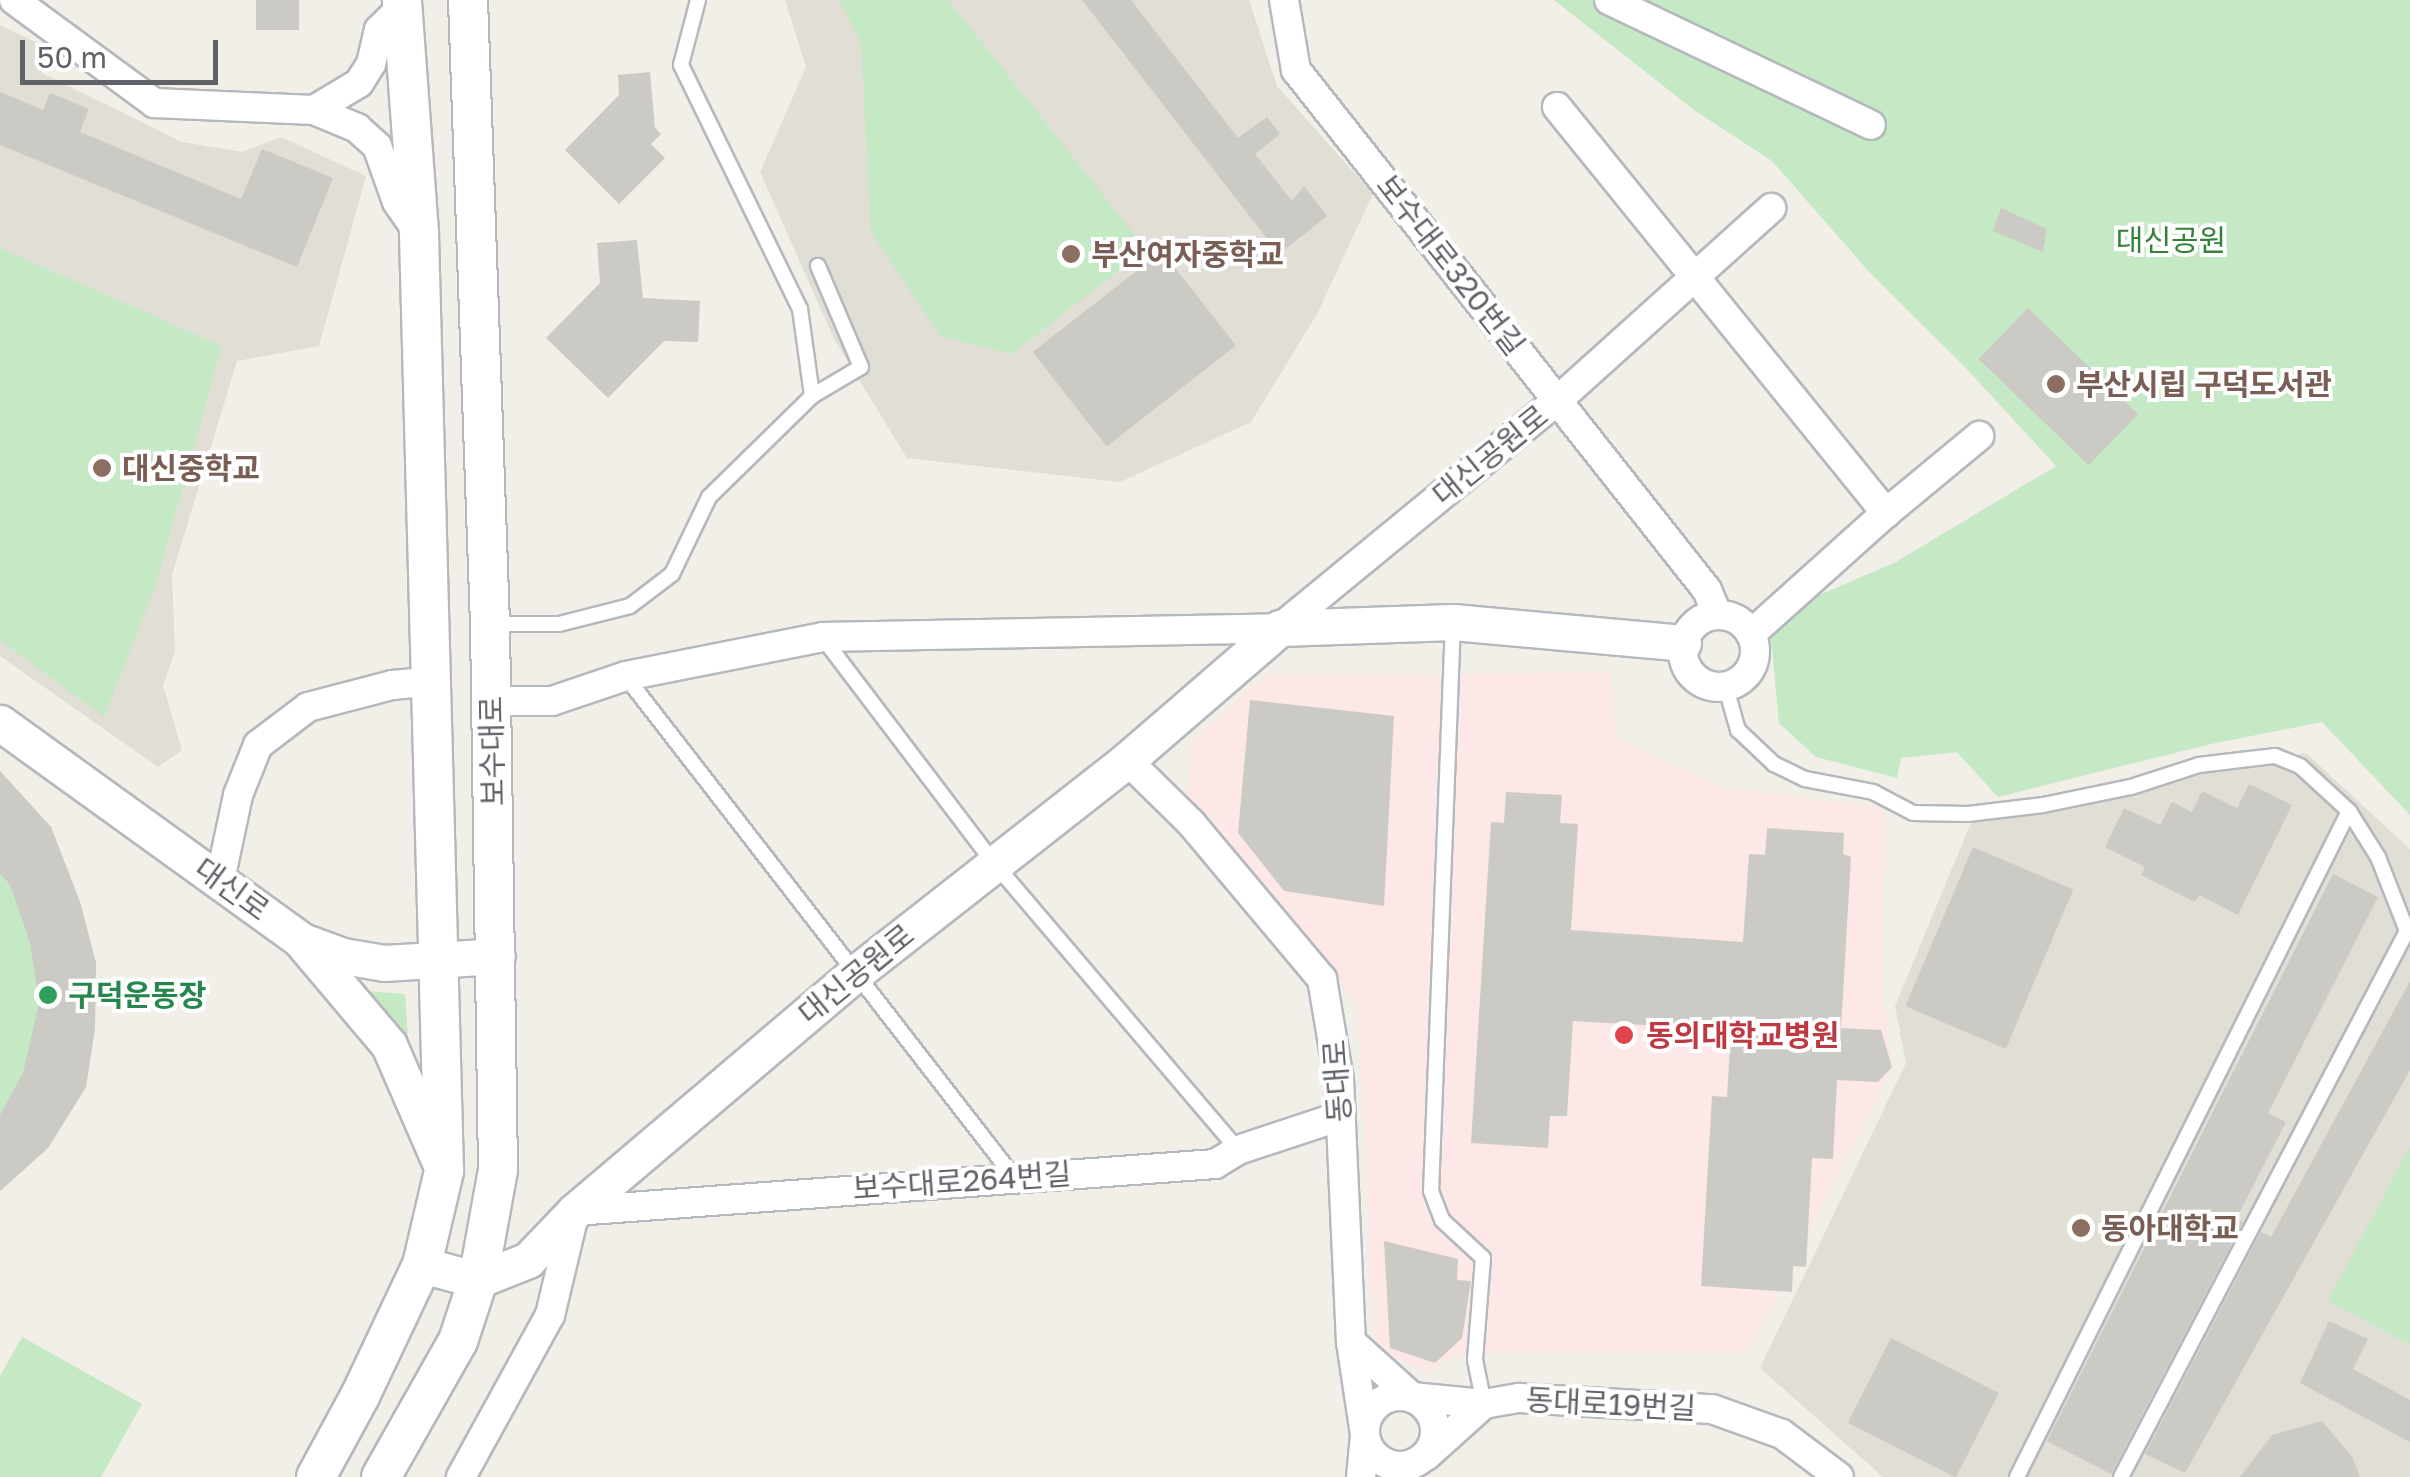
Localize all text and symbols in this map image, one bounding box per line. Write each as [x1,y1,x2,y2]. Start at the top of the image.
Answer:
scale bar [25,20,222,82]
text: 50 m [37,39,107,75]
street label: 보수대로320번길 [1369,168,1533,362]
park label: 대신공원 [2116,222,2226,258]
place label: 부산여자중학교 [1091,236,1284,272]
marker: 부산여자중학교 [1060,243,1082,265]
place label: 부산시립 구덕도서관 [2076,366,2332,402]
marker: 부산시립 구덕도서관 [2045,373,2067,395]
street label: 대신공원로 [1425,398,1555,512]
place label: 대신중학교 [122,450,260,486]
marker: 대신중학교 [91,457,113,479]
street label: 보수대로 [473,695,511,807]
street label: 대신로 [188,850,276,928]
street label: 대신공원로 [791,917,921,1031]
place label: 구덕운동장 [68,977,206,1013]
marker: 구덕운동장 [37,984,59,1006]
place label: 동의대학교병원 [1646,1017,1839,1053]
marker: 동의대학교병원 [1611,1022,1637,1048]
street label: 동대로 [1316,1038,1358,1124]
street label: 보수대로264번길 [851,1155,1073,1207]
place label: 동아대학교 [2101,1210,2239,1246]
marker: 동아대학교 [2070,1217,2092,1239]
street label: 동대로19번길 [1525,1382,1697,1426]

